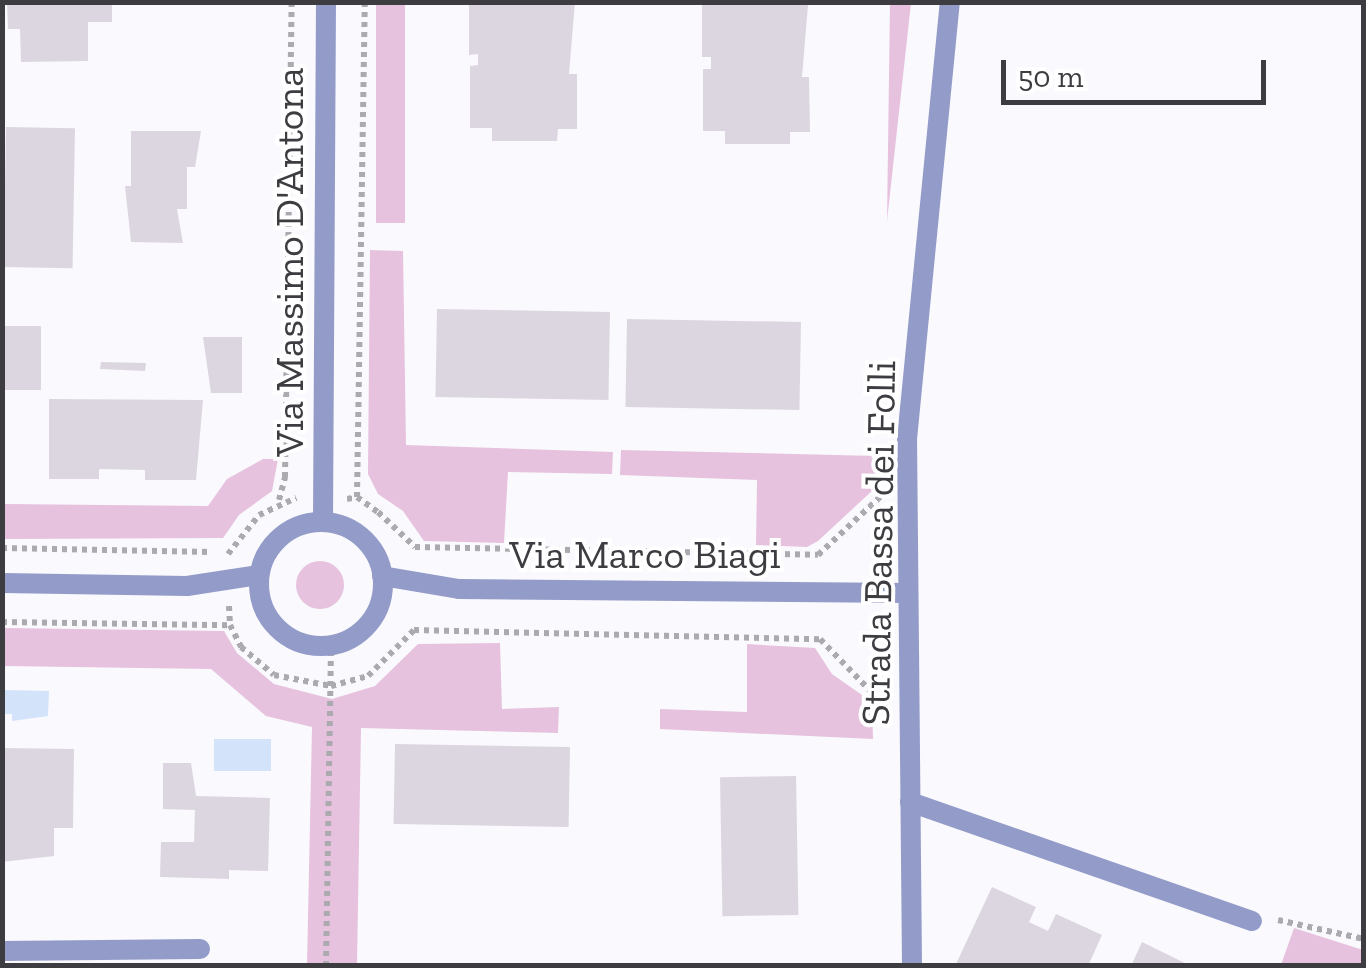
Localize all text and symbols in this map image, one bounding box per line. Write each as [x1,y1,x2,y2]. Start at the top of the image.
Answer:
scale bar [1006,40,1271,102]
text: 50 m [1018,59,1083,95]
street label: Via Massimo D'Antona [265,68,313,456]
street label: Strada Bassa dei Folli [851,360,905,726]
street label: Via Marco Biagi [509,530,781,578]

